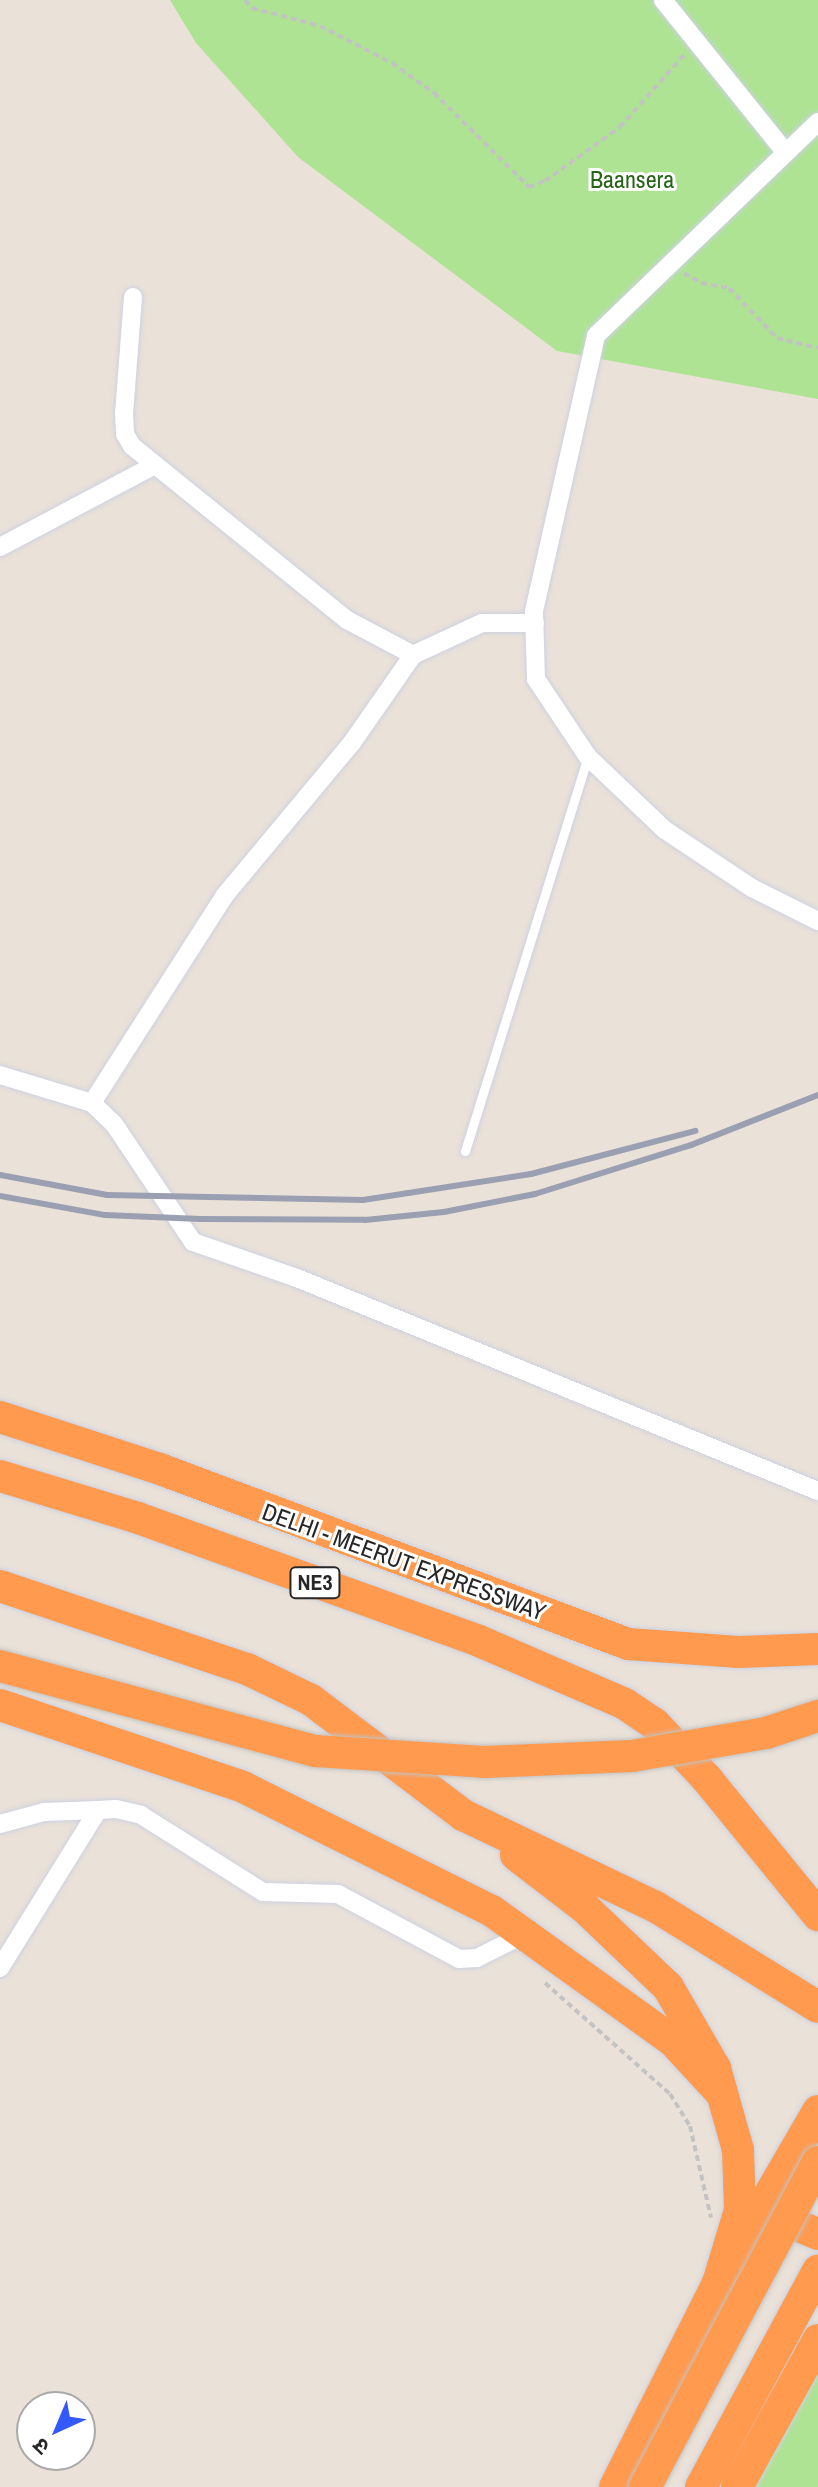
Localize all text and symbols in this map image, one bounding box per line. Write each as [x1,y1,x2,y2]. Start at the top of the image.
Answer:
park label: Baansera [590,166,674,194]
street label: DELHI - MEERUT EXPRESSWAY [258,1497,550,1627]
road number: NE3 [289,1565,341,1601]
north arrow [16,2391,96,2471]
text: उ [26,2432,56,2462]

